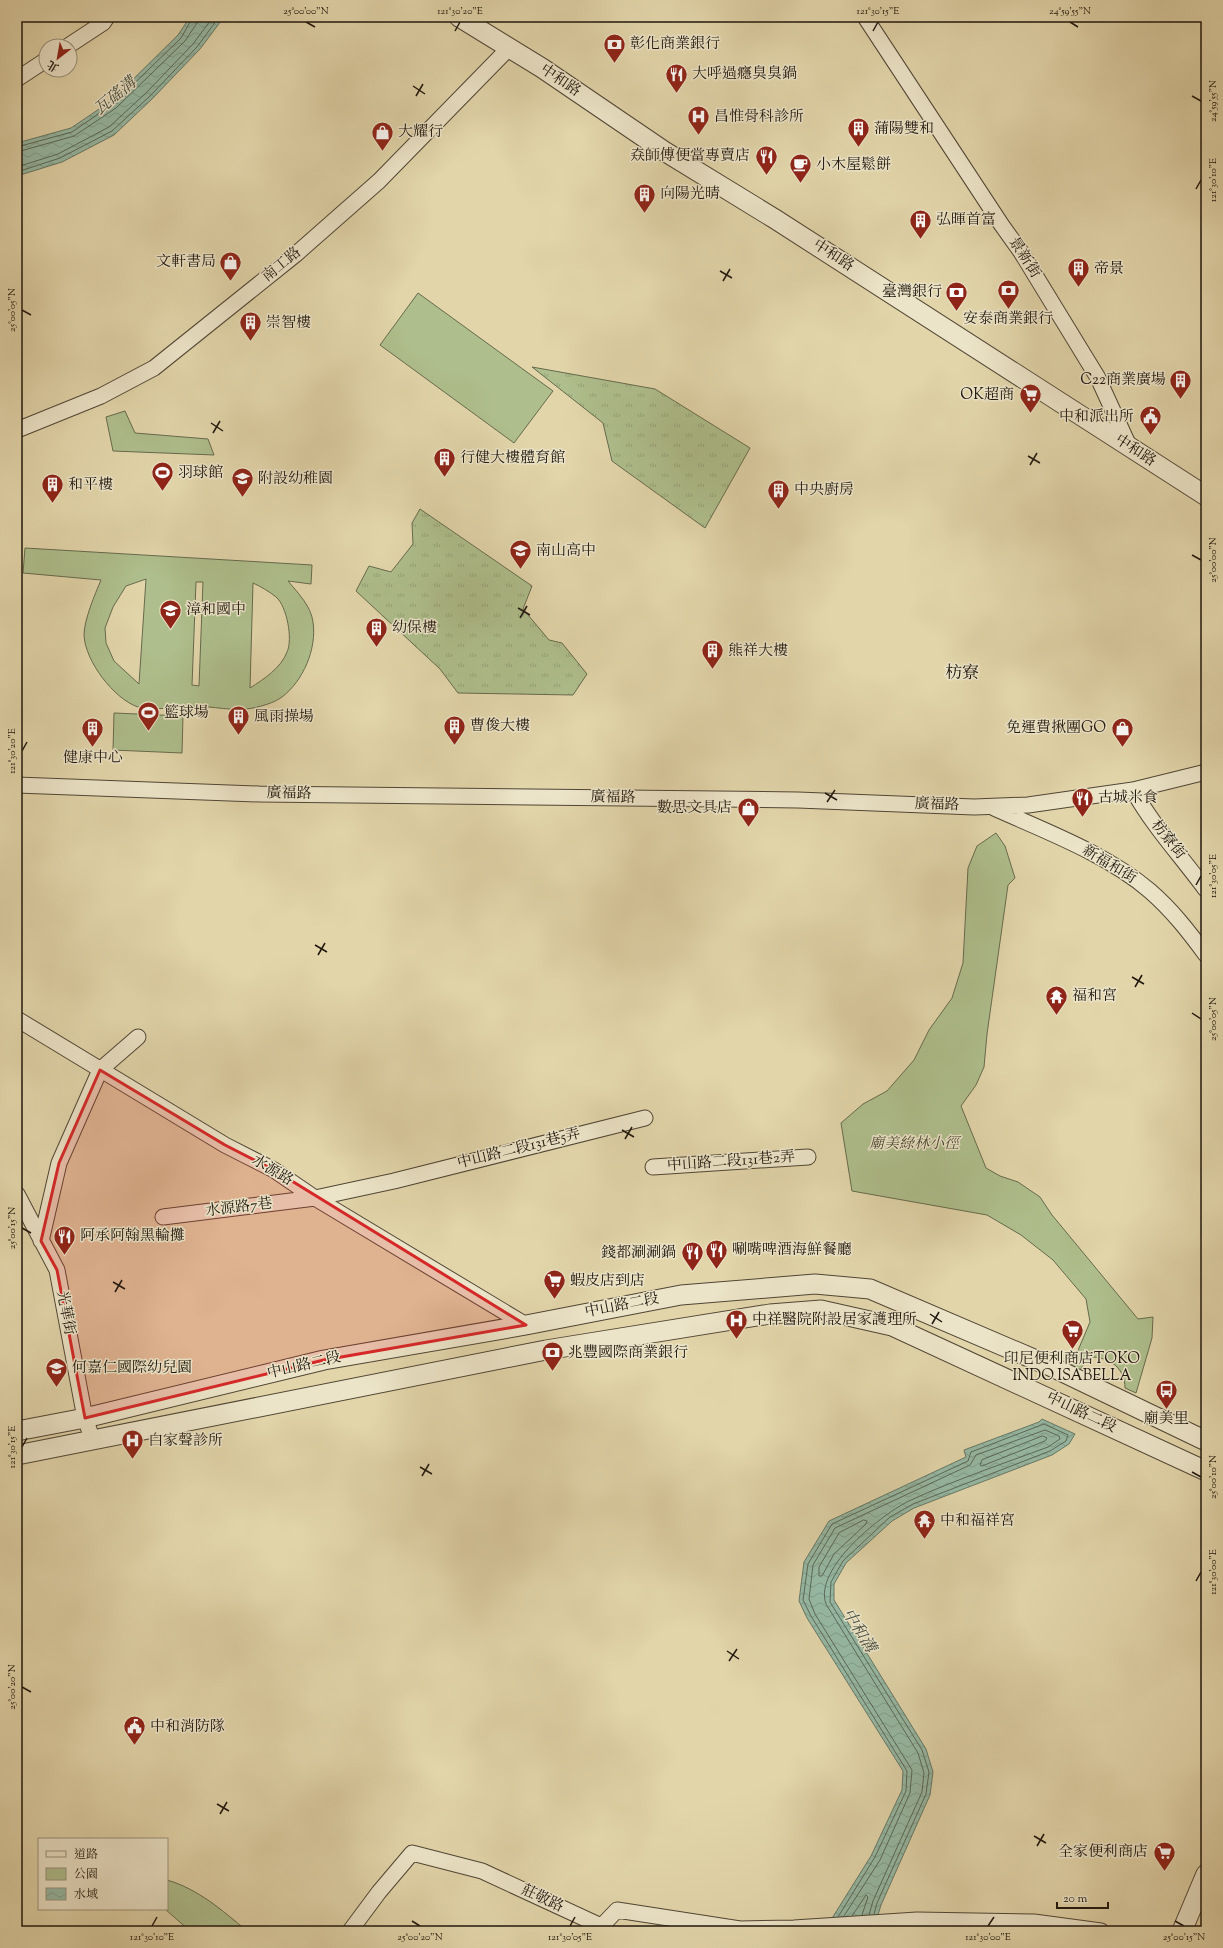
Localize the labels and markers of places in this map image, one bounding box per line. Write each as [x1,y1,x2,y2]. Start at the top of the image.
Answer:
bank icon: 彰化商業銀行 [601,31,627,64]
place label: 彰化商業銀行 [630,34,720,55]
restaurant icon: 大呼過癮臭臭鍋 [664,61,690,94]
place label: 大呼過癮臭臭鍋 [692,64,797,85]
hospital icon: 昌惟骨科診所 [686,104,712,137]
place label: 昌惟骨科診所 [714,107,804,128]
building icon: 蒲陽雙和 [845,116,871,149]
shop icon: 大耀行 [370,119,396,152]
place label: 蒲陽雙和 [874,119,934,140]
place label: 大耀行 [398,122,443,143]
restaurant icon: 𡘙師傅便當專賣店 [753,143,779,176]
place label: 𡘙師傅便當專賣店 [630,146,750,167]
cafe icon: 小木屋鬆餅 [788,152,814,185]
place label: 小木屋鬆餅 [816,155,891,176]
building icon: 向陽光晴 [632,181,658,214]
place label: 向陽光晴 [660,184,720,205]
building icon: 弘暉首富 [907,207,933,240]
place label: 弘暉首富 [936,210,996,231]
shop icon: 文軒書局 [218,249,244,282]
place label: 文軒書局 [156,252,216,273]
building icon: 帝景 [1066,256,1092,289]
place label: 帝景 [1094,259,1124,280]
bank icon: 安泰商業銀行 [995,277,1021,310]
bank icon: 臺灣銀行 [944,279,970,312]
place label: 臺灣銀行 [882,282,942,303]
place label: 安泰商業銀行 [963,309,1053,330]
building icon: 崇智樓 [237,310,263,343]
place label: 崇智樓 [266,313,311,334]
building icon: C22商業廣場 [1168,367,1194,400]
place label: C22商業廣場 [1080,370,1166,391]
supermarket icon: OK超商 [1017,382,1043,415]
place label: OK超商 [960,385,1014,406]
public building icon: 中和派出所 [1137,404,1163,437]
place label: 中和派出所 [1059,407,1134,428]
building icon: 行健大樓體育館 [432,445,458,478]
place label: 行健大樓體育館 [460,448,565,469]
sports icon: 羽球館 [150,460,176,493]
place label: 羽球館 [178,463,223,484]
school or university icon: 附設幼稚園 [229,466,255,499]
place label: 附設幼稚園 [258,469,333,490]
building icon: 和平樓 [40,472,66,505]
place label: 和平樓 [68,475,113,496]
building icon: 中央廚房 [765,477,791,510]
place label: 中央廚房 [794,480,854,501]
school or university icon: 南山高中 [508,538,534,571]
place label: 南山高中 [536,541,596,562]
school or university icon: 漳和國中 [158,597,184,630]
place label: 漳和國中 [186,600,246,621]
building icon: 幼保樓 [364,615,390,648]
place label: 幼保樓 [392,618,437,639]
building icon: 熊祥大樓 [700,638,726,671]
place label: 熊祥大樓 [728,641,788,662]
sports icon: 籃球場 [135,700,161,733]
place label: 籃球場 [164,703,209,724]
building icon: 風雨操場 [226,704,252,737]
place label: 風雨操場 [254,707,314,728]
building icon: 曹俊大樓 [442,713,468,746]
shop icon: 免運費揪團GO [1109,715,1135,748]
building icon: 健康中心 [80,716,106,749]
place label: 曹俊大樓 [470,716,530,737]
place label: 免運費揪團GO [1006,718,1106,739]
place label: 健康中心 [63,748,123,769]
restaurant icon: 古城米食 [1069,785,1095,818]
place label: 古城米食 [1098,788,1158,809]
shop icon: 數思文具店 [735,795,761,828]
place label: 數思文具店 [657,798,732,819]
temple icon: 福和宮 [1043,983,1069,1016]
place label: 福和宮 [1072,986,1117,1007]
restaurant icon: 阿承阿翰黑輪攤 [51,1223,77,1256]
place label: 阿承阿翰黑輪攤 [80,1226,185,1247]
restaurant icon: 唰嘴啤酒海鮮餐廳 [703,1237,729,1270]
restaurant icon: 錢都涮涮鍋 [679,1240,705,1273]
place label: 唰嘴啤酒海鮮餐廳 [732,1240,852,1261]
place label: 錢都涮涮鍋 [601,1243,676,1264]
supermarket icon: 蝦皮店到店 [542,1268,568,1301]
place label: 蝦皮店到店 [570,1271,645,1292]
hospital icon: 中祥醫院附設居家護理所 [723,1307,749,1340]
place label: 中祥醫院附設居家護理所 [752,1310,917,1331]
supermarket icon: 印尼便利商店TOKO INDO ISABELLA [1059,1317,1085,1350]
bank icon: 兆豐國際商業銀行 [539,1340,565,1373]
place label: 兆豐國際商業銀行 [568,1343,688,1364]
place label: 印尼便利商店TOKO INDO ISABELLA [1004,1349,1140,1387]
school or university icon: 何嘉仁國際幼兒園 [44,1355,70,1388]
place label: 何嘉仁國際幼兒園 [72,1358,192,1379]
bus stop icon: 廟美里 [1153,1377,1179,1410]
place label: 廟美里 [1143,1409,1189,1430]
hospital icon: 白家聲診所 [119,1428,145,1461]
place label: 白家聲診所 [148,1431,223,1452]
temple icon: 中和福祥宮 [912,1508,938,1541]
place label: 中和福祥宮 [940,1511,1015,1532]
public building icon: 中和消防隊 [122,1714,148,1747]
place label: 中和消防隊 [150,1717,225,1738]
supermarket icon: 全家便利商店 [1151,1839,1177,1872]
place label: 全家便利商店 [1058,1842,1148,1863]

